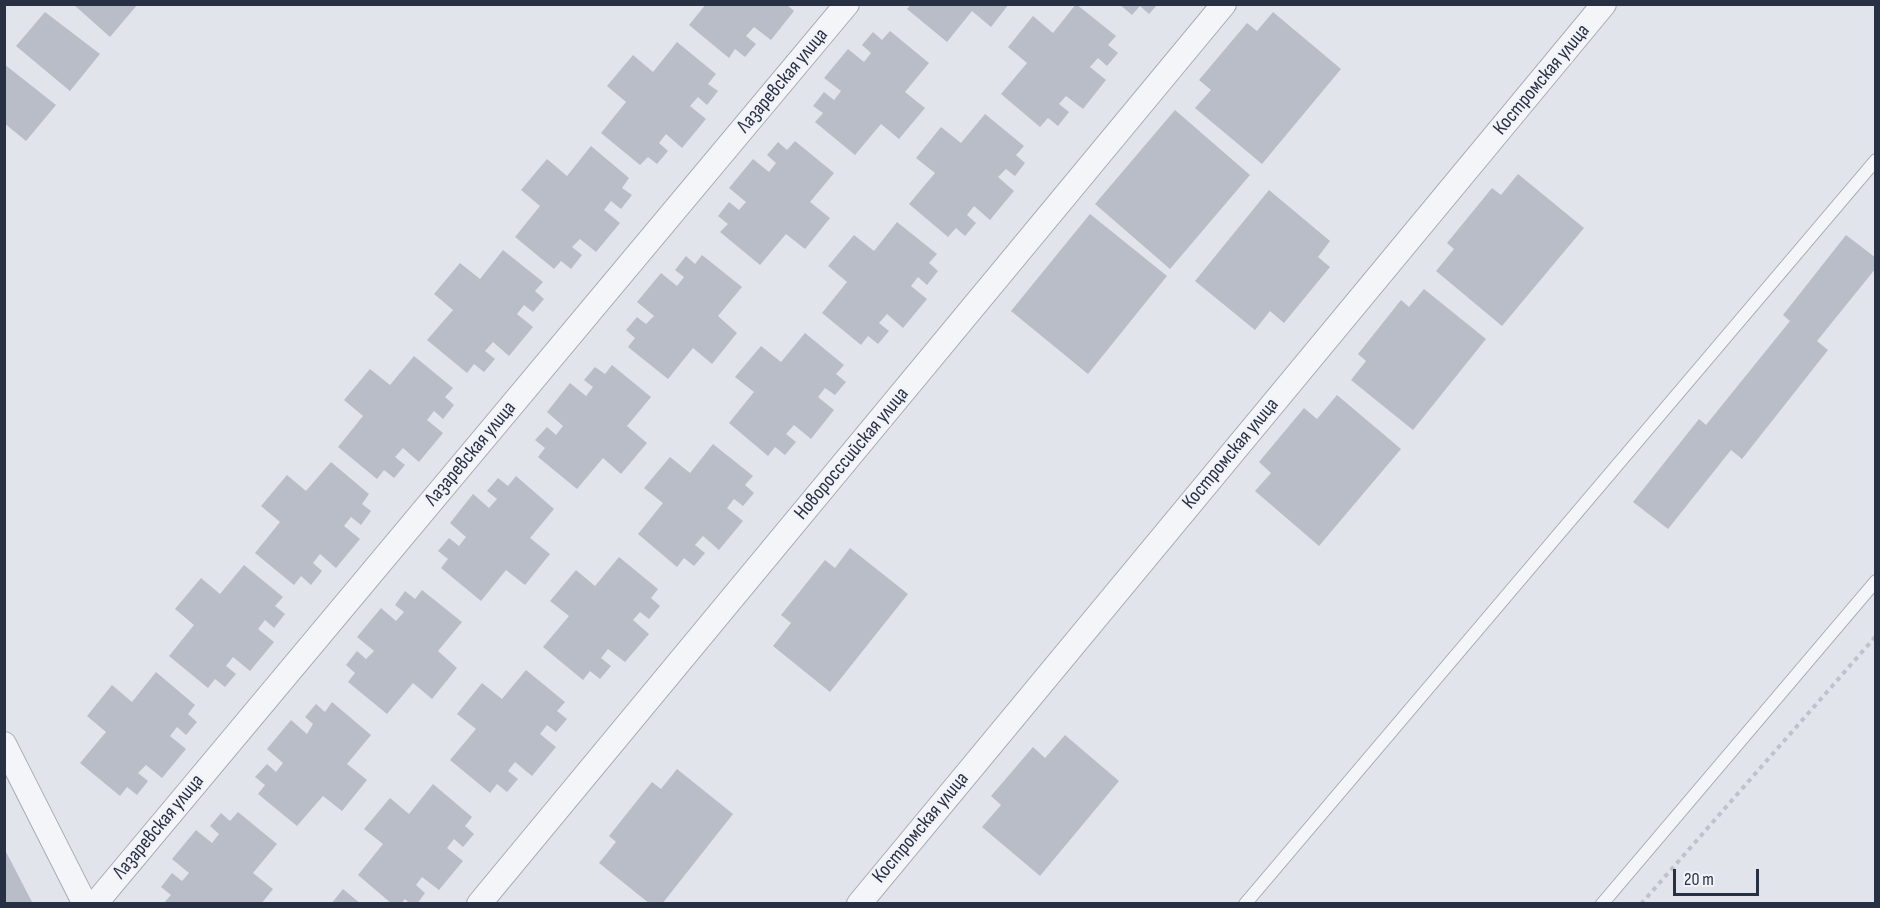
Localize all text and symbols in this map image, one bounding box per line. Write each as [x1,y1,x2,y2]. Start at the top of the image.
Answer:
street label: Костромская улица [1489,20,1595,140]
street label: Лазаревская улица [732,24,834,138]
street label: Новоросссийская улица [790,383,914,525]
street label: Костромская улица [1178,394,1284,514]
street label: Лазаревская улица [420,397,522,511]
street label: Костромская улица [868,768,974,888]
street label: Лазаревская улица [108,770,210,884]
scale bar [1676,857,1762,895]
text: 20 m [1684,869,1714,890]

